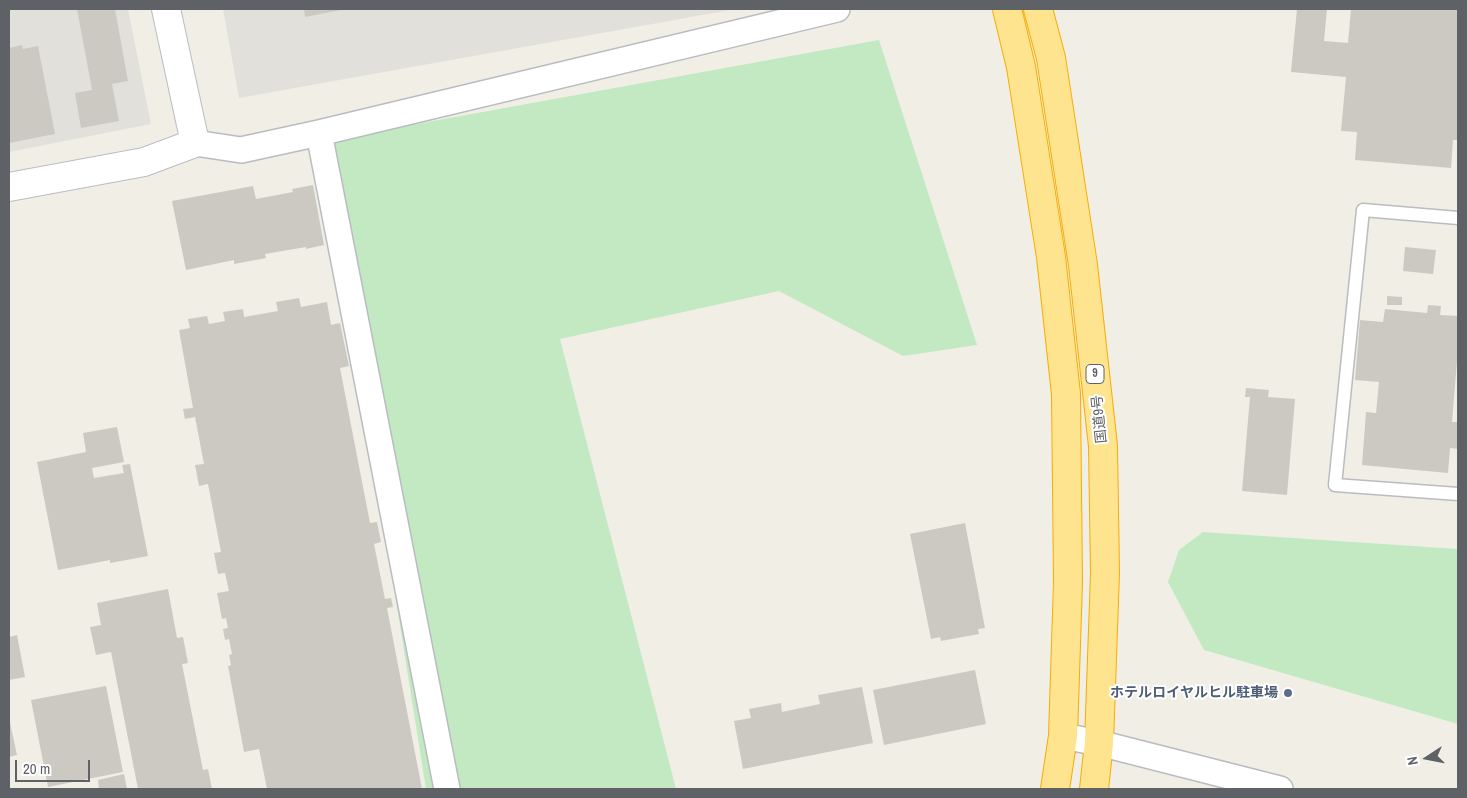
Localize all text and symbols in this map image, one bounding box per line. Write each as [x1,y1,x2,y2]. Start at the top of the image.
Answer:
road number: 9 [1086,364,1104,384]
street label: 国道9号 [1089,394,1111,444]
place label: ホテルロイヤルヒル駐車場 [1110,685,1278,701]
marker: ホテルロイヤルヒル駐車場 [1282,687,1294,699]
north arrow [1402,733,1452,783]
scale bar [18,750,92,782]
text: N [1403,755,1422,767]
text: 20 m [23,758,50,779]

